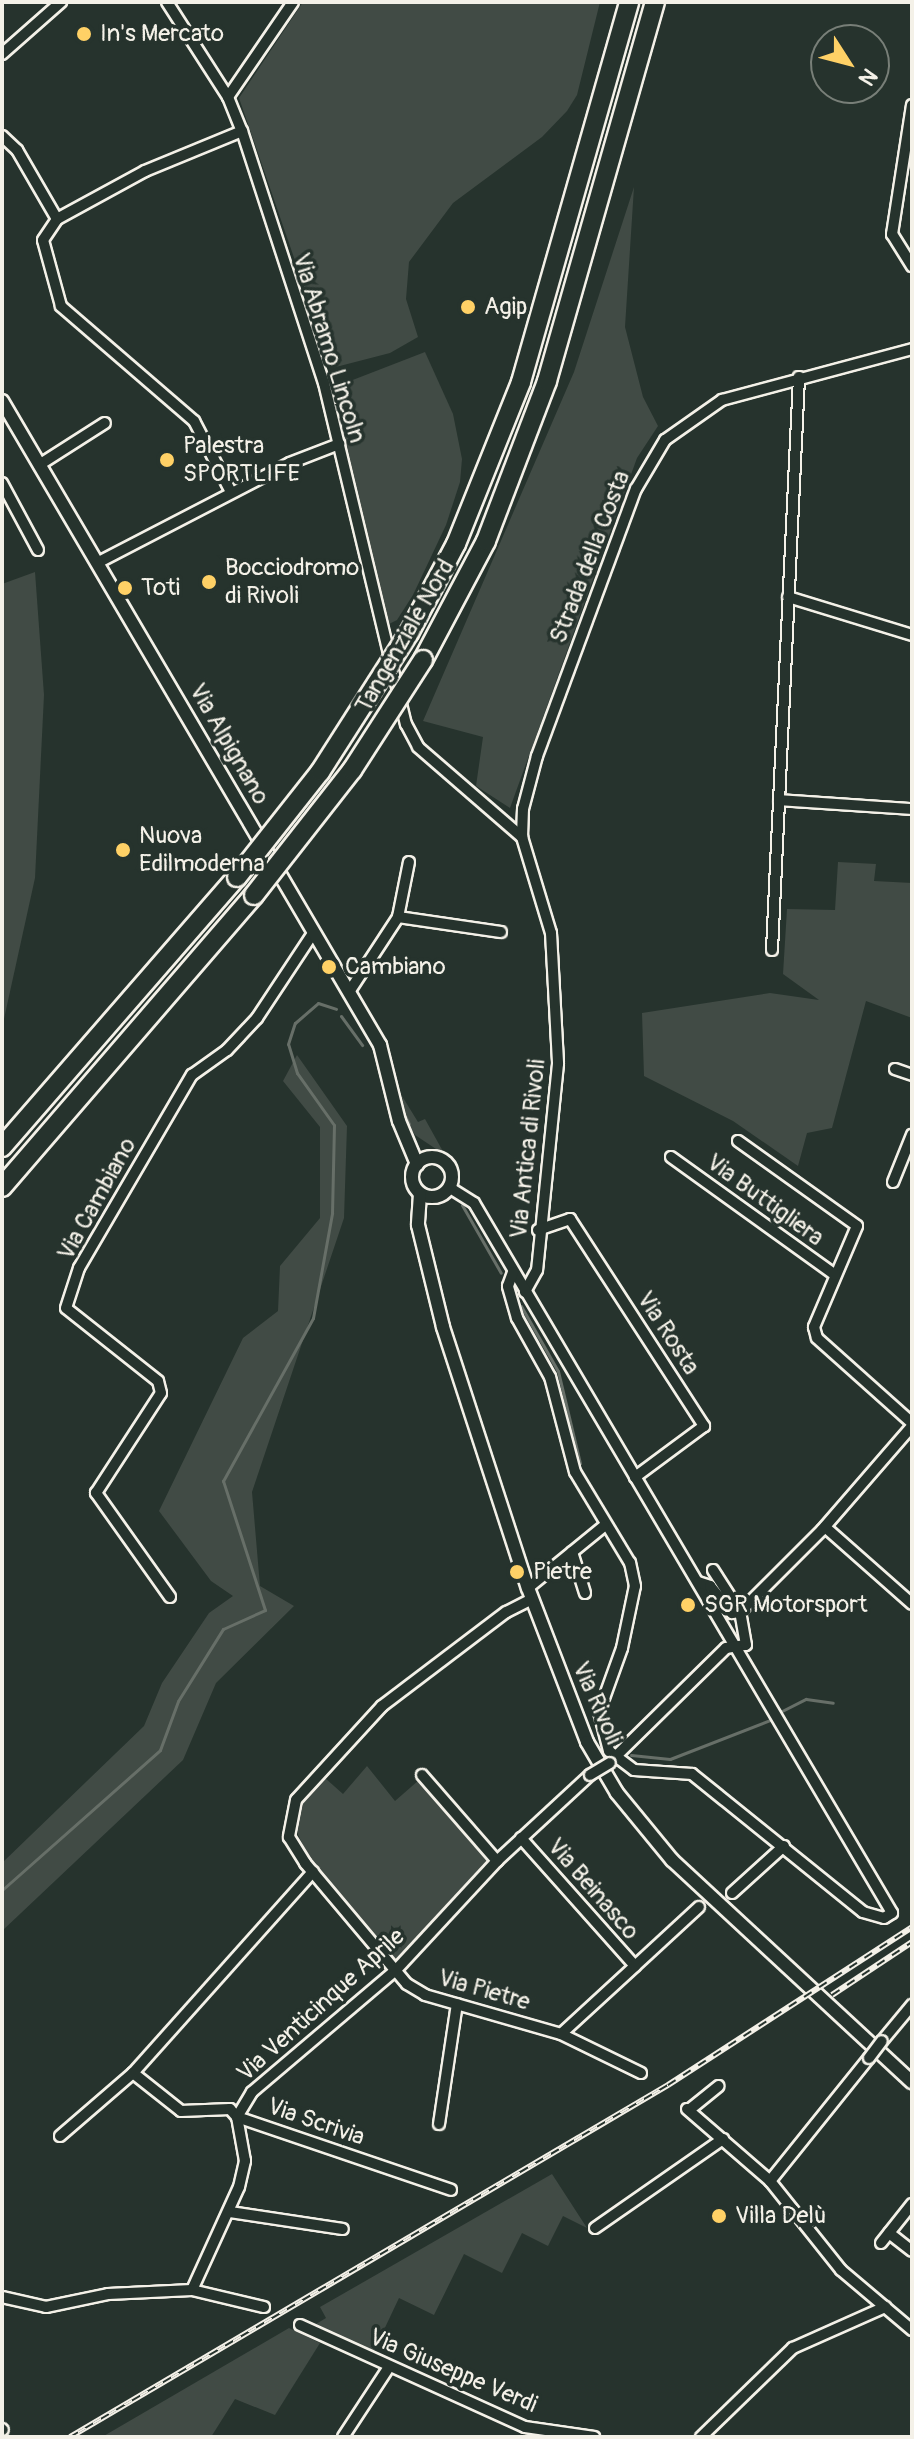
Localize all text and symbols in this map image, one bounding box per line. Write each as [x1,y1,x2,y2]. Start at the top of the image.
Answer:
place label: In's Mercato [100,20,224,48]
north arrow [810,24,890,104]
marker: In's Mercato [75,25,93,43]
text: N [852,63,883,91]
street label: Via Abramo Lincoln [286,250,372,446]
place label: Agip [484,293,527,321]
marker: Agip [459,298,477,316]
place label: Palestra SPORTLIFE [183,432,300,488]
marker: Palestra SPORTLIFE [158,451,176,469]
street label: Strada della Costa [544,467,636,647]
place label: Bocciodromo di Rivoli [225,554,359,610]
street label: Tangenziale Nord [349,554,461,718]
marker: Bocciodromo di Rivoli [200,573,218,591]
place label: Toti [141,574,180,602]
marker: Toti [116,579,134,597]
street label: Via Alpignano [183,678,275,810]
place label: Nuova Edilmoderna [139,822,265,878]
marker: Nuova Edilmoderna [114,841,132,859]
place label: Cambiano [345,953,446,981]
marker: Cambiano [320,958,338,976]
street label: Via Antica di Rivoli [504,1058,552,1240]
street label: Via Cambiano [52,1133,142,1265]
street label: Via Buttigliera [701,1148,829,1252]
street label: Via Rosta [630,1286,706,1380]
place label: Pietre [533,1558,592,1586]
marker: Pietre [508,1563,526,1581]
place label: SGR Motorsport [704,1591,867,1619]
marker: SGR Motorsport [679,1596,697,1614]
street label: Via Rivoli [566,1657,628,1749]
street label: Via Beinasco [541,1832,645,1946]
street label: Via Venticinque Aprile [231,1922,411,2088]
street label: Via Pietre [435,1963,533,2017]
street label: Via Scrivia [264,2092,368,2152]
place label: Villa Delù [735,2202,826,2230]
marker: Villa Delù [710,2207,728,2225]
street label: Via Giuseppe Verdi [365,2323,541,2419]

